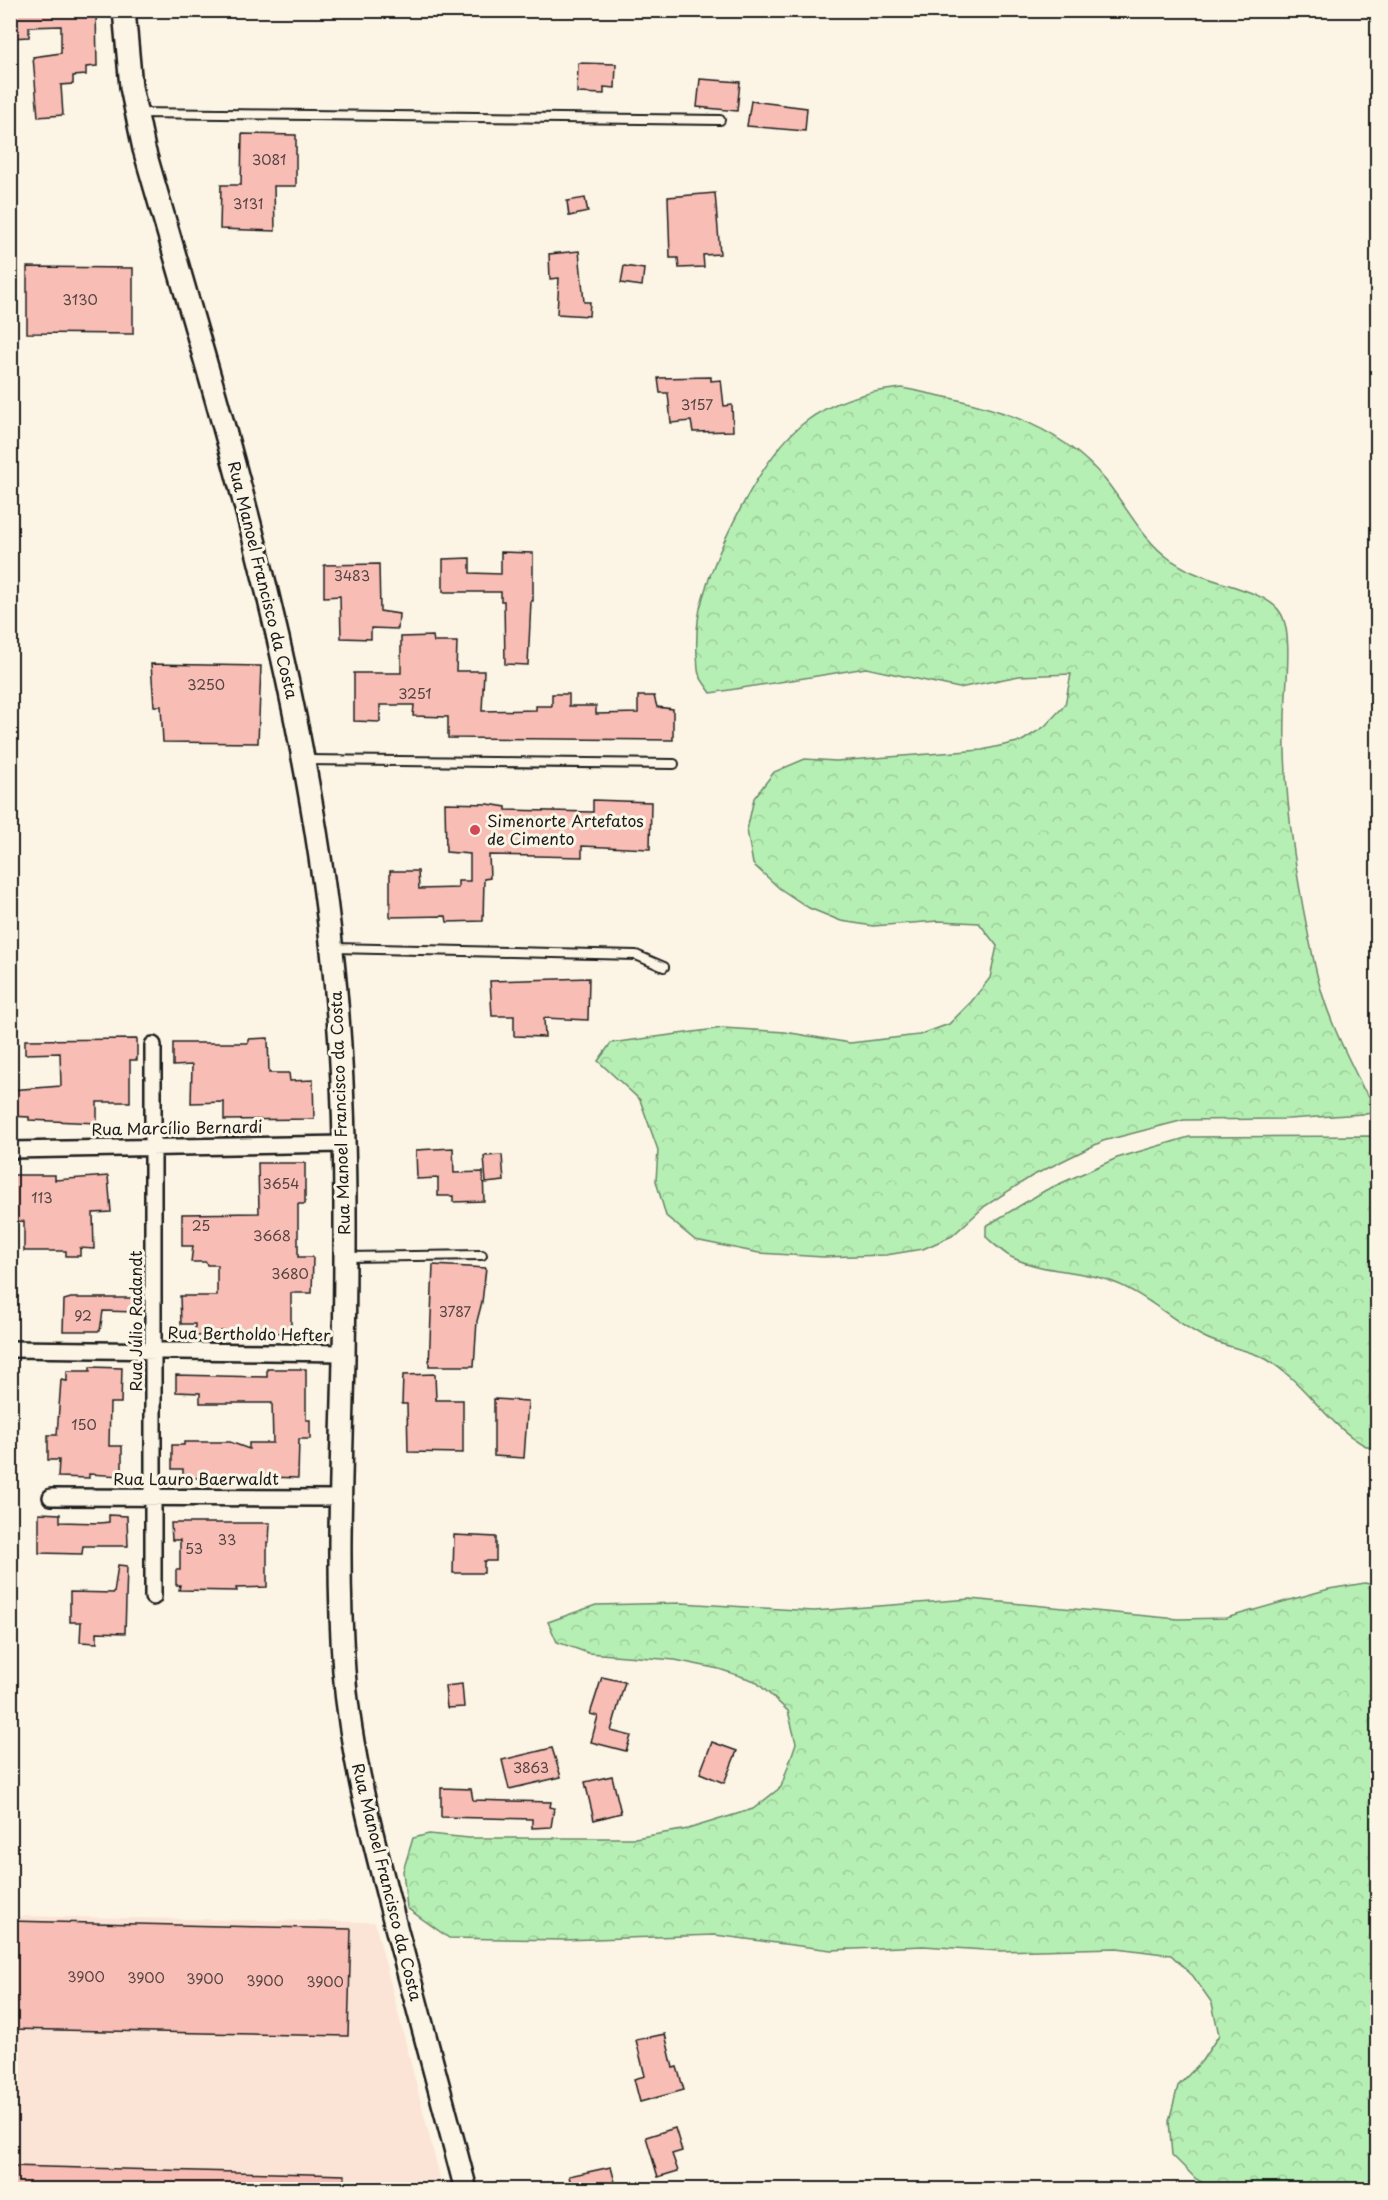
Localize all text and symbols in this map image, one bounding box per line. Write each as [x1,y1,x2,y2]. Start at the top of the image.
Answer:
house number: 3081 [252,149,286,170]
house number: 3131 [233,193,263,214]
house number: 3130 [62,289,98,310]
house number: 3157 [681,394,713,415]
street label: Rua Manoel Francisco da Costa [223,458,305,701]
house number: 3483 [334,565,370,586]
house number: 3250 [187,674,225,695]
house number: 3251 [398,683,432,704]
place label: Simenorte Artefatos de Cimento [487,808,644,850]
marker: Simenorte Artefatos de Cimento [468,823,482,837]
street label: Rua Manoel Francisco da Costa [323,991,355,1235]
street label: Rua Marcílio Bernardi [91,1114,263,1140]
house number: 3654 [263,1173,299,1194]
house number: 113 [31,1187,53,1208]
house number: 25 [192,1215,210,1236]
house number: 3668 [253,1225,291,1246]
street label: Rua Júlio Radandt [123,1250,147,1392]
house number: 3680 [271,1263,309,1284]
house number: 3787 [439,1301,471,1322]
house number: 92 [74,1305,92,1326]
street label: Rua Bertholdo Hefter [167,1320,331,1346]
house number: 150 [71,1414,97,1435]
street label: Rua Lauro Baerwaldt [113,1466,279,1490]
house number: 33 [218,1529,236,1550]
house number: 53 [185,1538,203,1559]
house number: 3863 [513,1757,549,1778]
street label: Rua Manoel Francisco da Costa [347,1760,429,2003]
house number: 3900 [67,1966,105,1987]
house number: 3900 [127,1967,165,1988]
house number: 3900 [186,1968,224,1989]
house number: 3900 [246,1970,284,1991]
house number: 3900 [306,1971,344,1992]

